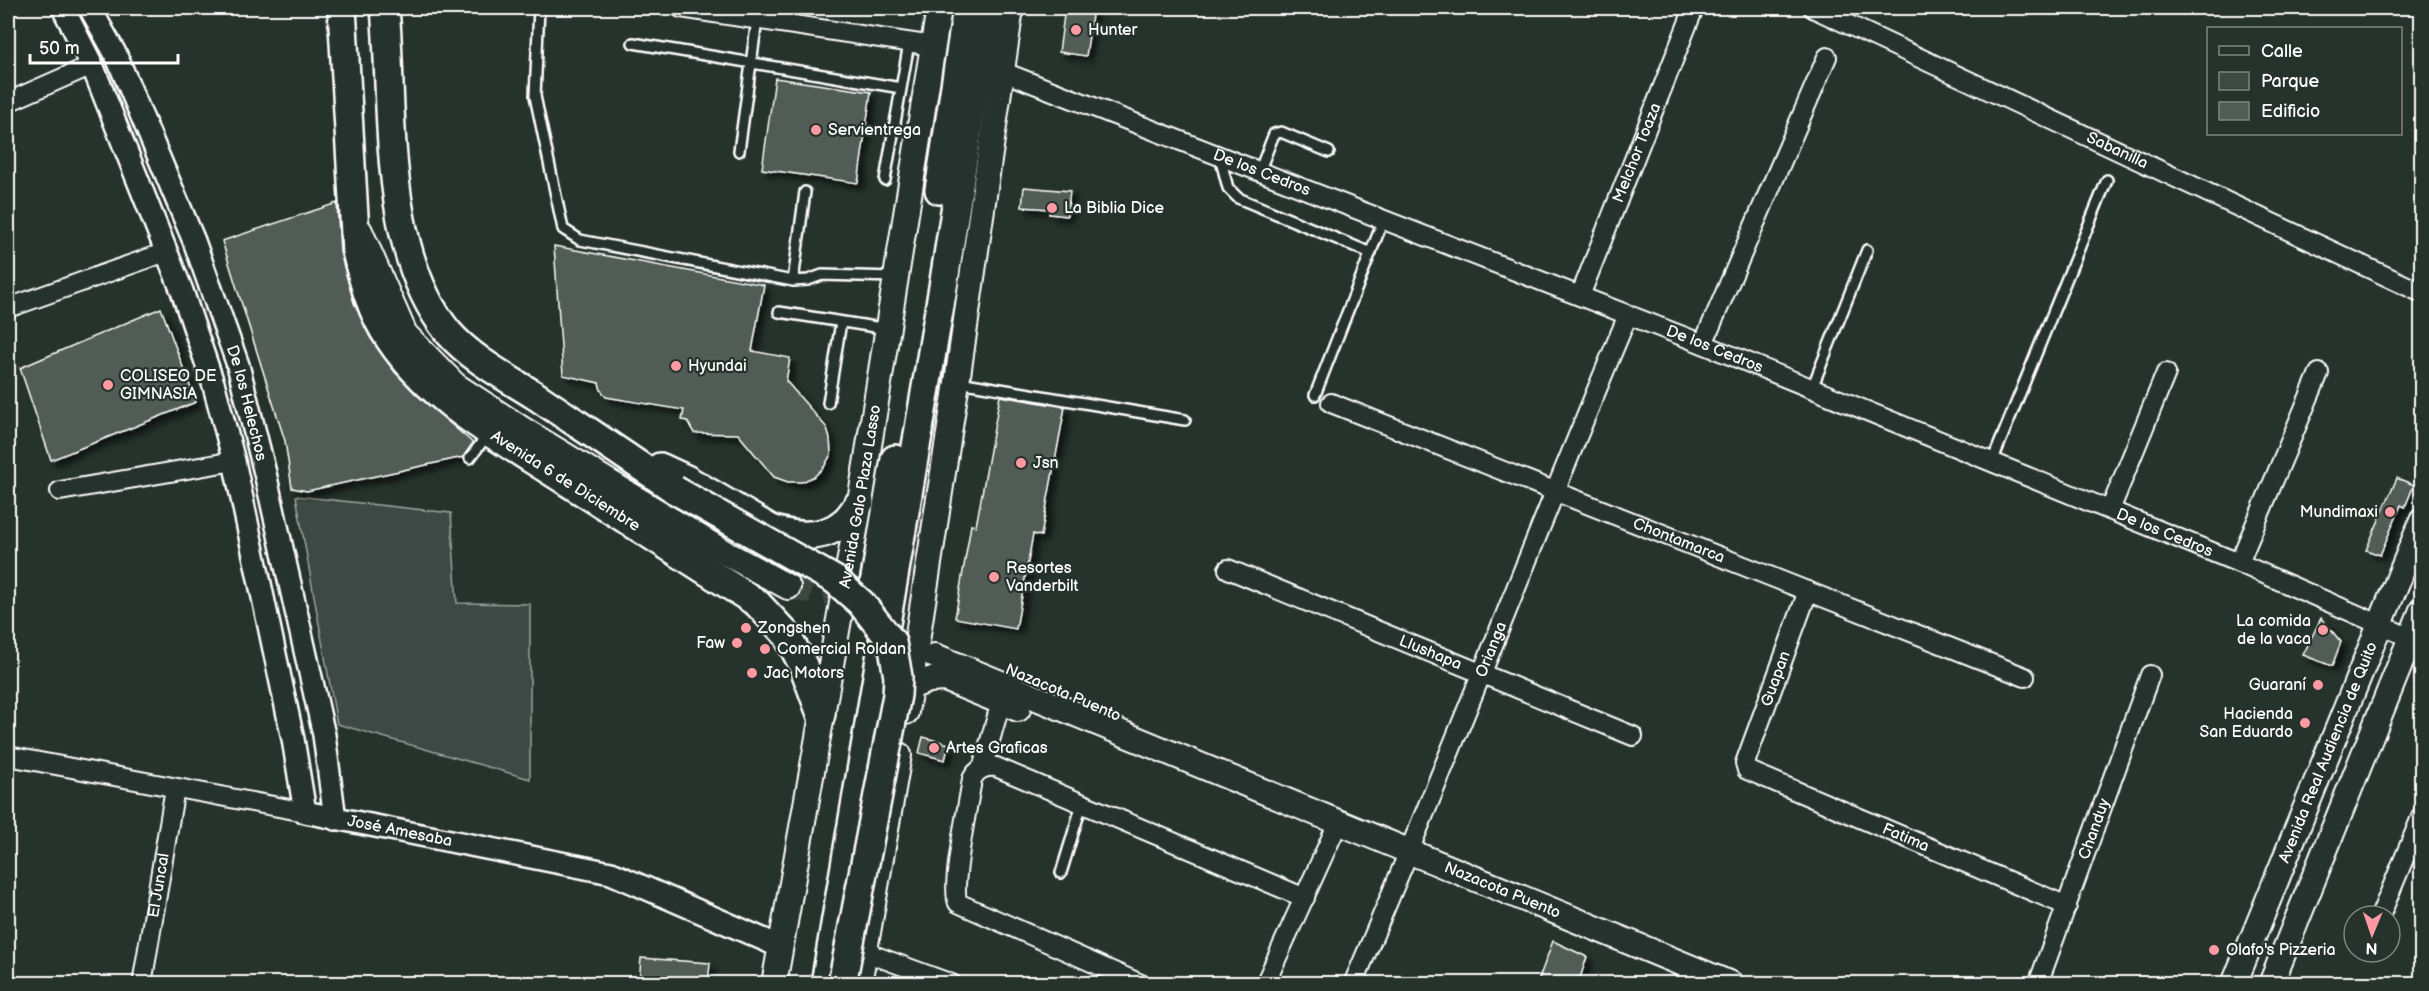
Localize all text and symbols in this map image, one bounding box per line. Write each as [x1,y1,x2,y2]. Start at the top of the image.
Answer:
place label: Hunter [1088,21,1138,40]
marker: Hunter [1069,23,1083,37]
scale bar [30,27,178,65]
legend [2207,27,2402,135]
text: 50 m [39,38,80,59]
text: Calle [2261,41,2303,62]
text: Parque [2261,71,2319,92]
street label: Melchor Toaza [1608,100,1665,205]
text: Edificio [2261,101,2320,122]
place label: Servientrega [828,121,921,140]
marker: Servientrega [809,123,823,137]
street label: Sabanilla [2084,128,2151,173]
street label: De los Cedros [1211,145,1313,200]
place label: La Biblia Dice [1064,199,1164,218]
marker: La Biblia Dice [1045,201,1059,215]
street label: De los Cedros [1664,321,1766,377]
street label: De los Helechos [222,343,271,463]
place label: Hyundai [688,357,747,376]
marker: Hyundai [669,359,683,373]
place label: COLISEO DE GIMNASIA [120,367,216,404]
marker: COLISEO DE GIMNASIA [101,378,115,392]
street label: Avenida Galo Plaza Lasso [835,403,885,590]
street label: Avenida 6 de Diciembre [487,426,644,536]
place label: Jsn [1033,454,1059,473]
marker: Jsn [1014,456,1028,470]
place label: Mundimaxi [2300,503,2378,522]
street label: De los Cedros [2114,504,2216,561]
marker: Mundimaxi [2383,505,2397,519]
street label: Chontamarca [1630,514,1728,567]
place label: Resortes Vanderbilt [1006,559,1078,596]
marker: Resortes Vanderbilt [987,570,1001,584]
place label: La comida de la vaca [2236,612,2311,649]
place label: Zongshen [757,619,830,638]
street label: Orianga [1472,619,1511,680]
marker: Zongshen [739,621,753,635]
marker: La comida de la vaca [2316,623,2330,637]
street label: Llushapa [1396,631,1465,674]
place label: Faw [696,634,725,653]
marker: Faw [730,636,744,650]
street label: Avenida Real Audiencia de Quito [2275,639,2381,866]
place label: Comercial Roldan [777,640,906,659]
marker: Comercial Roldan [758,642,772,656]
street label: Guapan [1757,649,1795,709]
street label: Nazacota Puento [1002,660,1124,726]
place label: Jac Motors [764,664,844,683]
marker: Jac Motors [745,666,759,680]
place label: Guaraní [2249,676,2306,695]
marker: Guaraní [2311,678,2325,692]
place label: Hacienda San Eduardo [2200,705,2293,742]
marker: Hacienda San Eduardo [2298,716,2312,730]
place label: Artes Graficas [946,739,1048,758]
marker: Artes Graficas [927,741,941,755]
street label: Chanduy [2074,795,2114,862]
street label: José Amesaba [346,811,454,851]
street label: Fatima [1879,819,1932,856]
street label: El Juncal [144,852,173,919]
street label: Nazacota Puento [1442,858,1563,922]
north arrow [2342,904,2402,964]
text: N [2365,938,2378,957]
place label: Olafo's Pizzeria [2226,941,2336,960]
marker: Olafo's Pizzeria [2207,943,2221,957]

